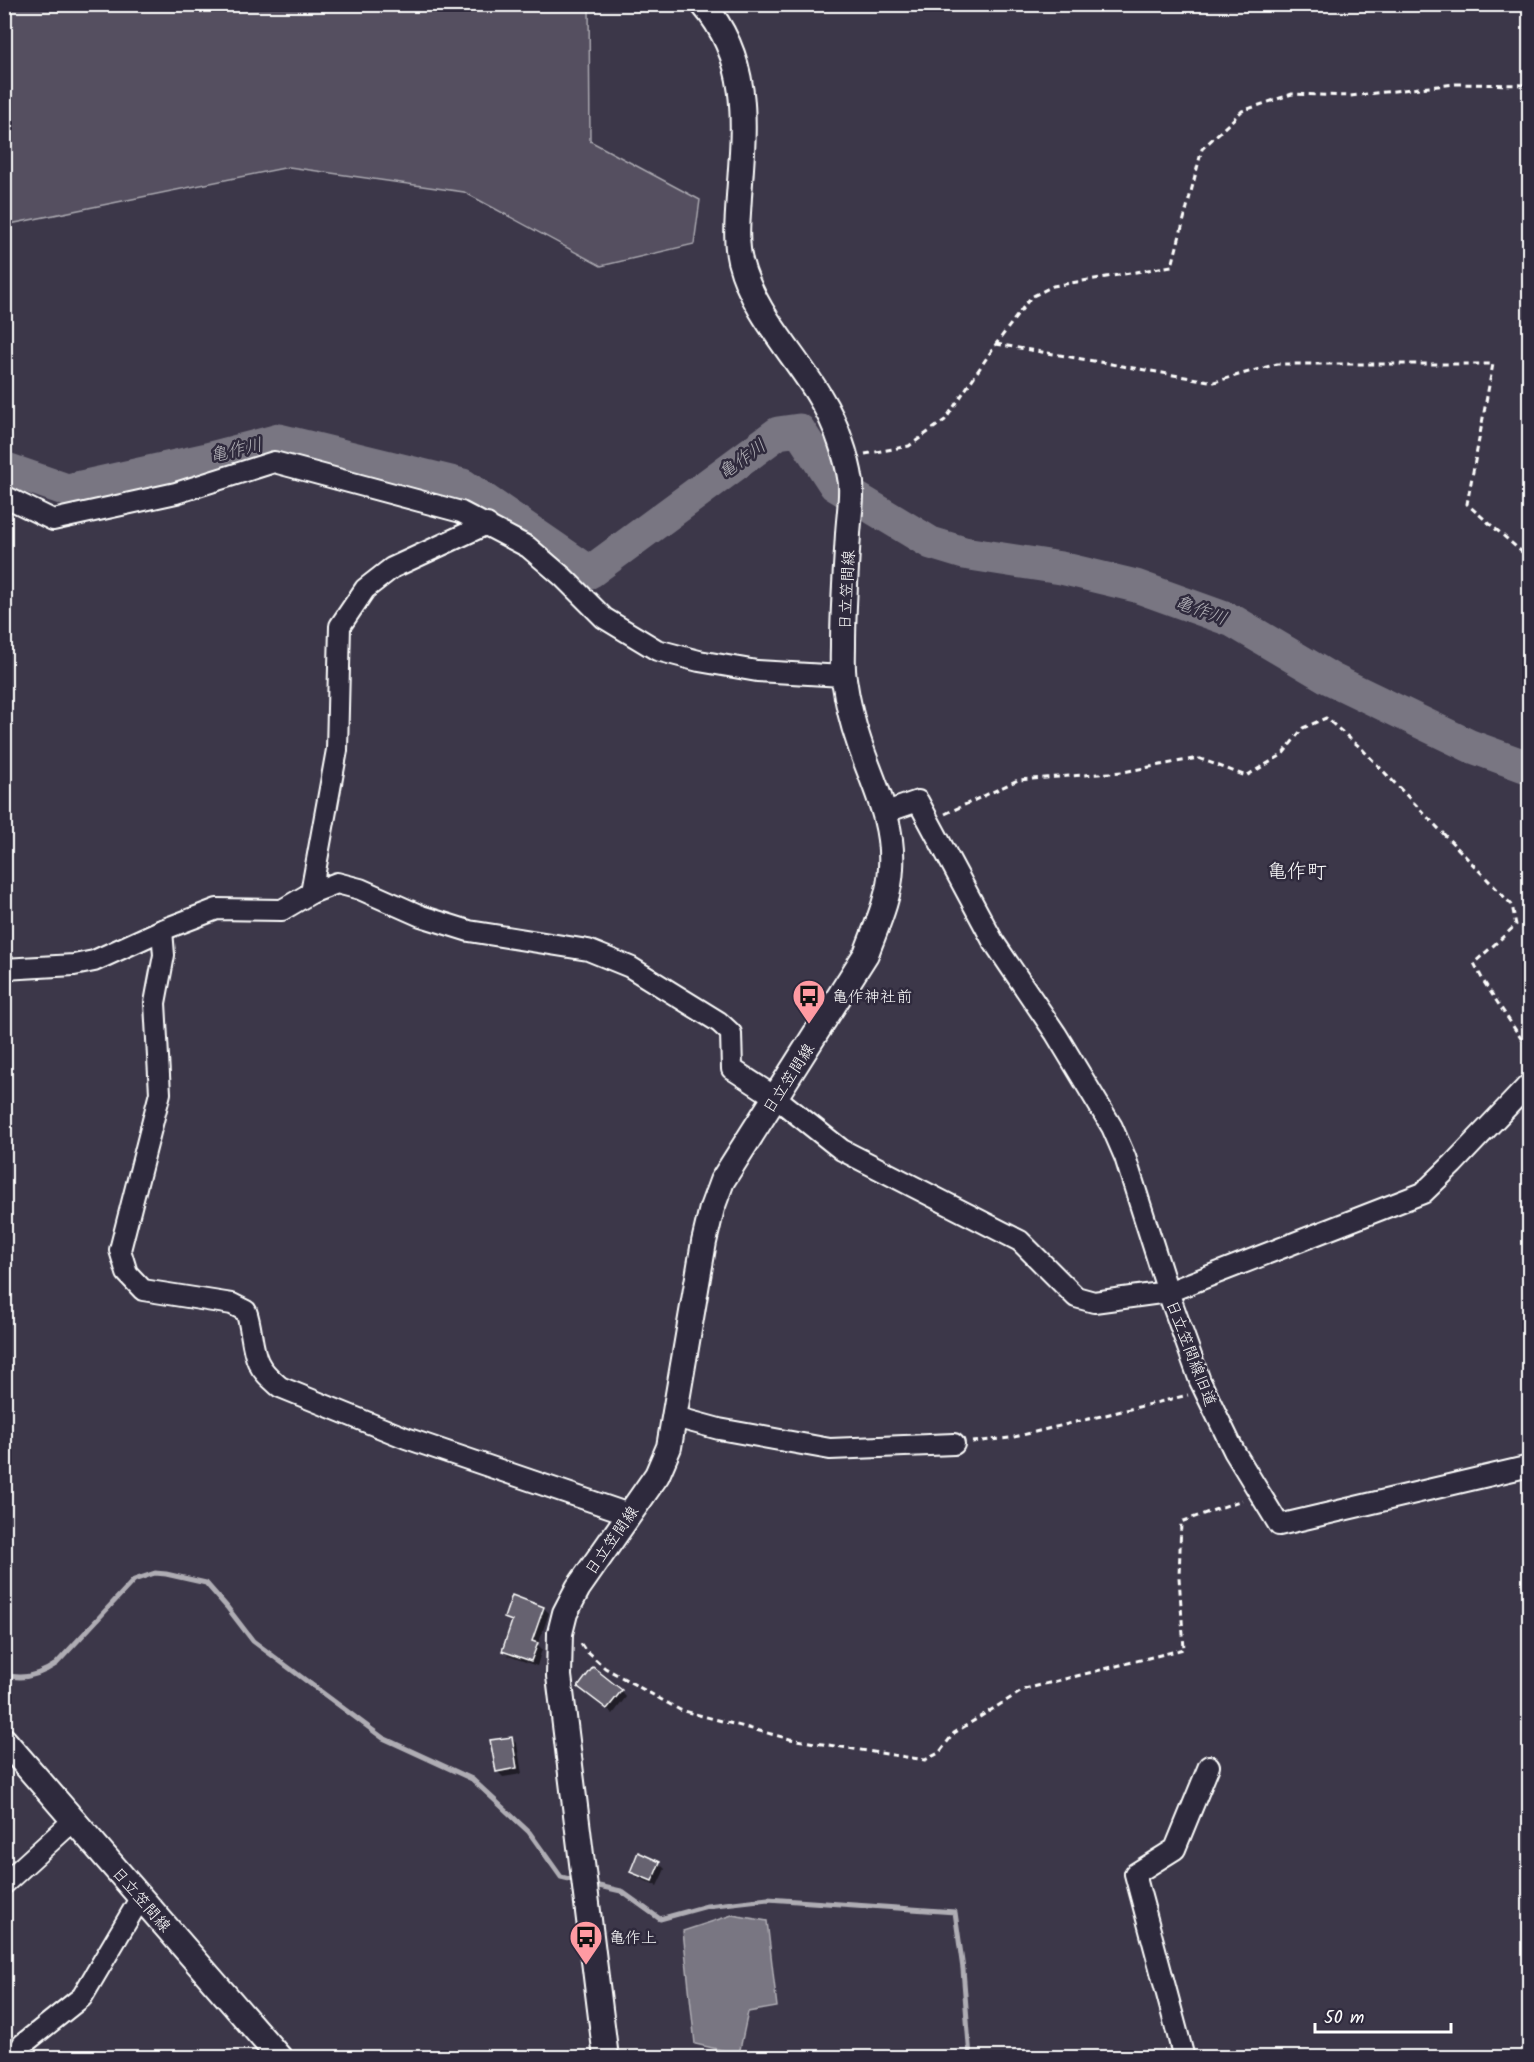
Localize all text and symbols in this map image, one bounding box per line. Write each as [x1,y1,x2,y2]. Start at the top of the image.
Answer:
water label: 亀作川 [207,431,266,472]
water label: 亀作川 [713,433,773,488]
street label: 日立笠間線 [833,549,862,631]
water label: 亀作川 [1170,589,1231,634]
district label: 亀作町 [1267,857,1327,889]
bus stop icon: 亀作神社前 [791,978,827,1025]
place label: 亀作神社前 [832,985,912,1010]
street label: 日立笠間線 [757,1038,822,1119]
street label: 日立笠間線旧道 [1159,1297,1222,1410]
street label: 日立笠間線 [579,1501,645,1581]
street label: 日立笠間線 [105,1862,177,1938]
bus stop icon: 亀作上 [568,1919,604,1966]
place label: 亀作上 [609,1926,657,1951]
scale bar [1315,1996,1452,2034]
text: 50 m [1324,2004,1364,2033]

